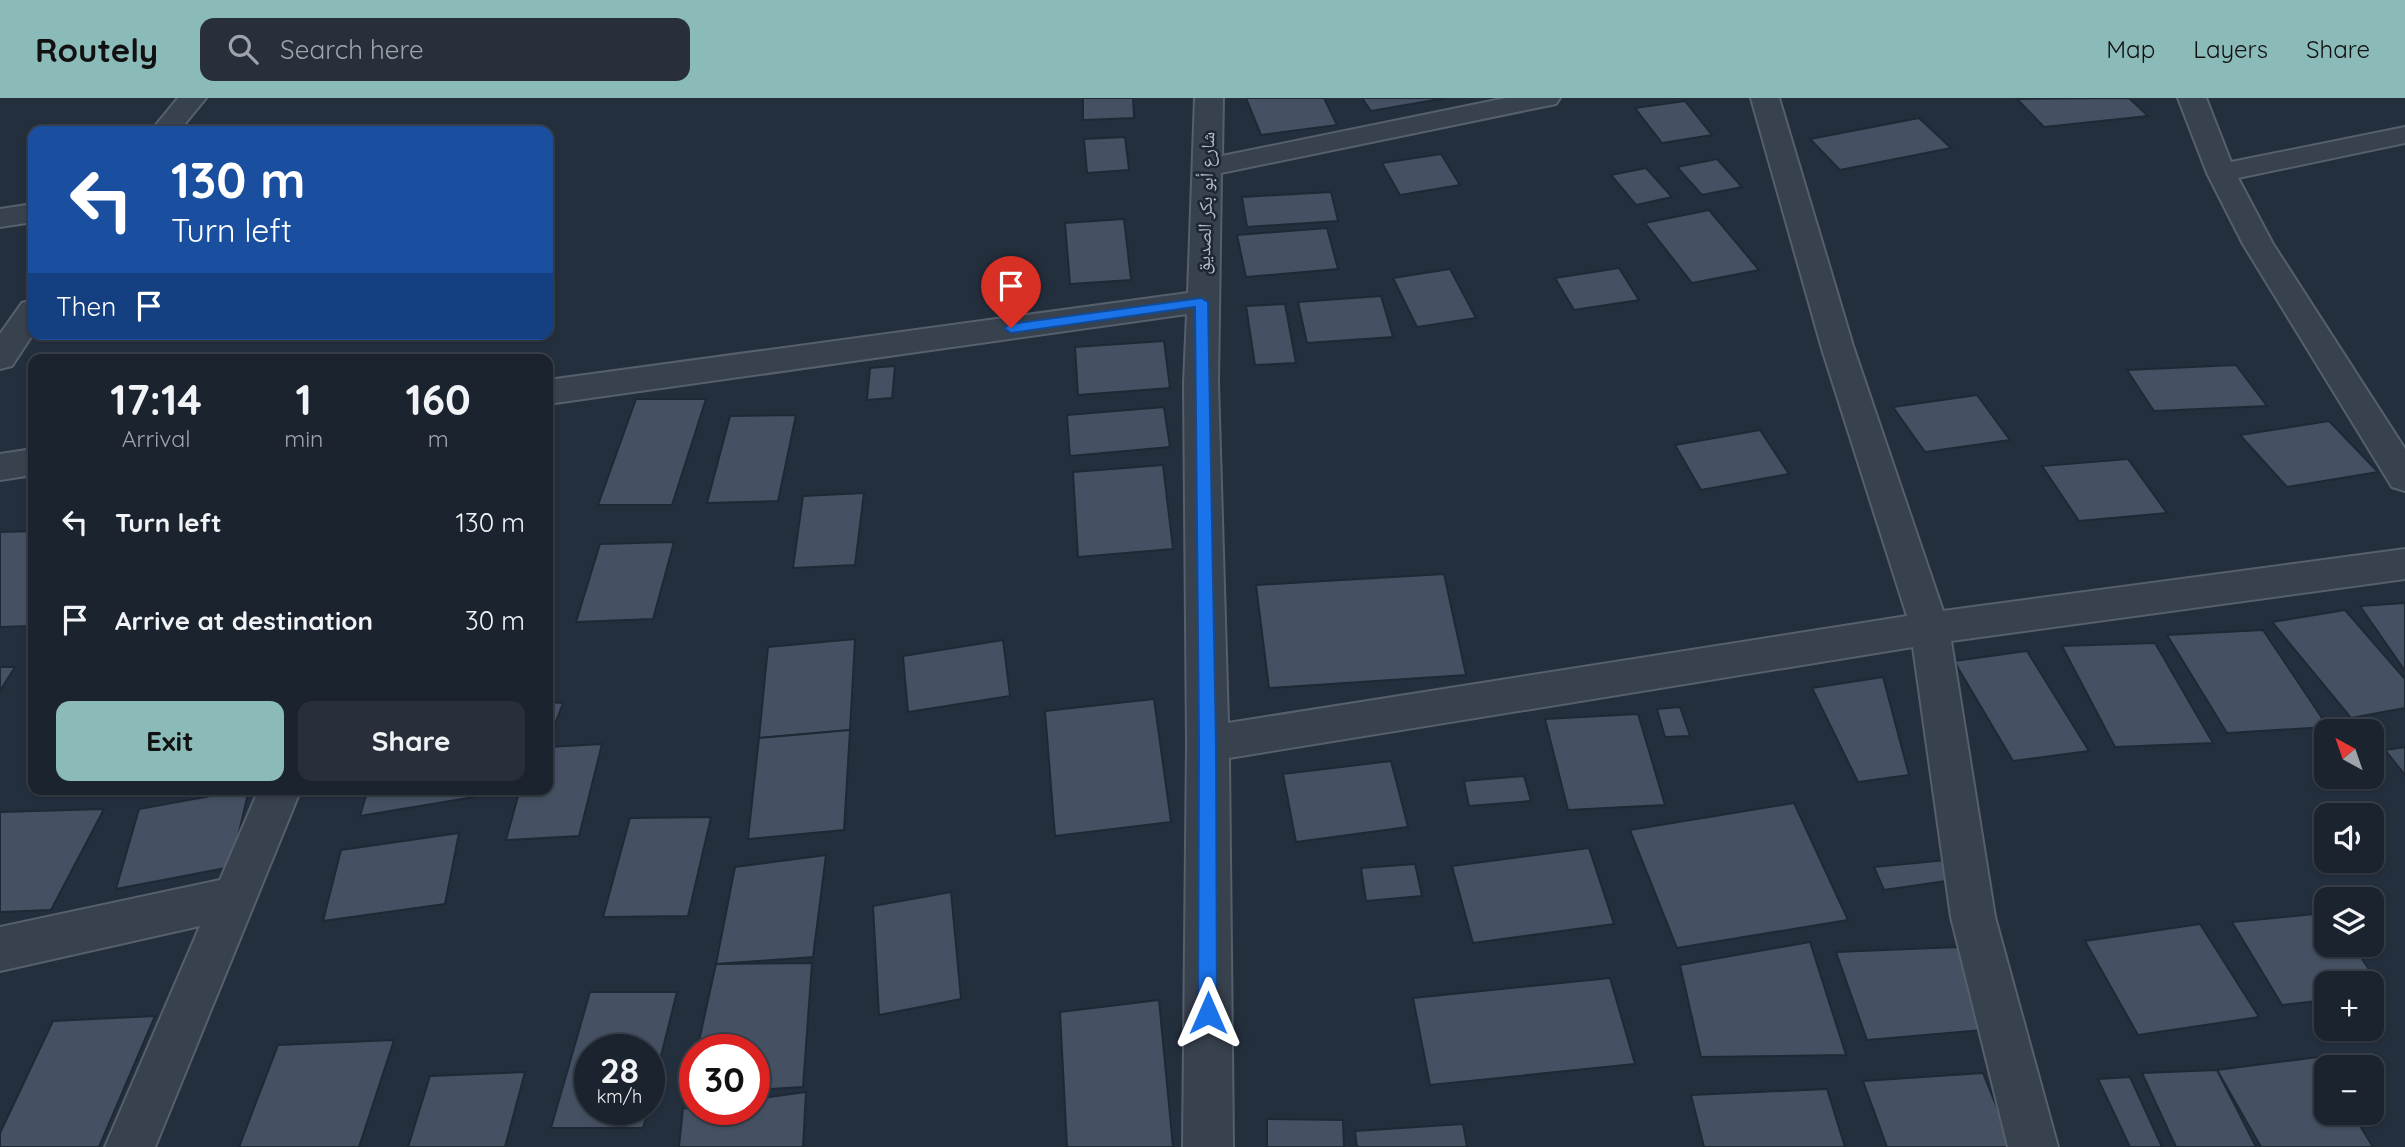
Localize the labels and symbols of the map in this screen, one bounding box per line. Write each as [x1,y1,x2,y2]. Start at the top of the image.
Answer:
street label: شارع أبو بكر الصديق [1191,131,1219,275]
pin [981,256,1041,328]
north arrow [2314,719,2384,789]
position arrow [1171,976,1245,1050]
speed limit sign: 30 [679,1034,770,1125]

